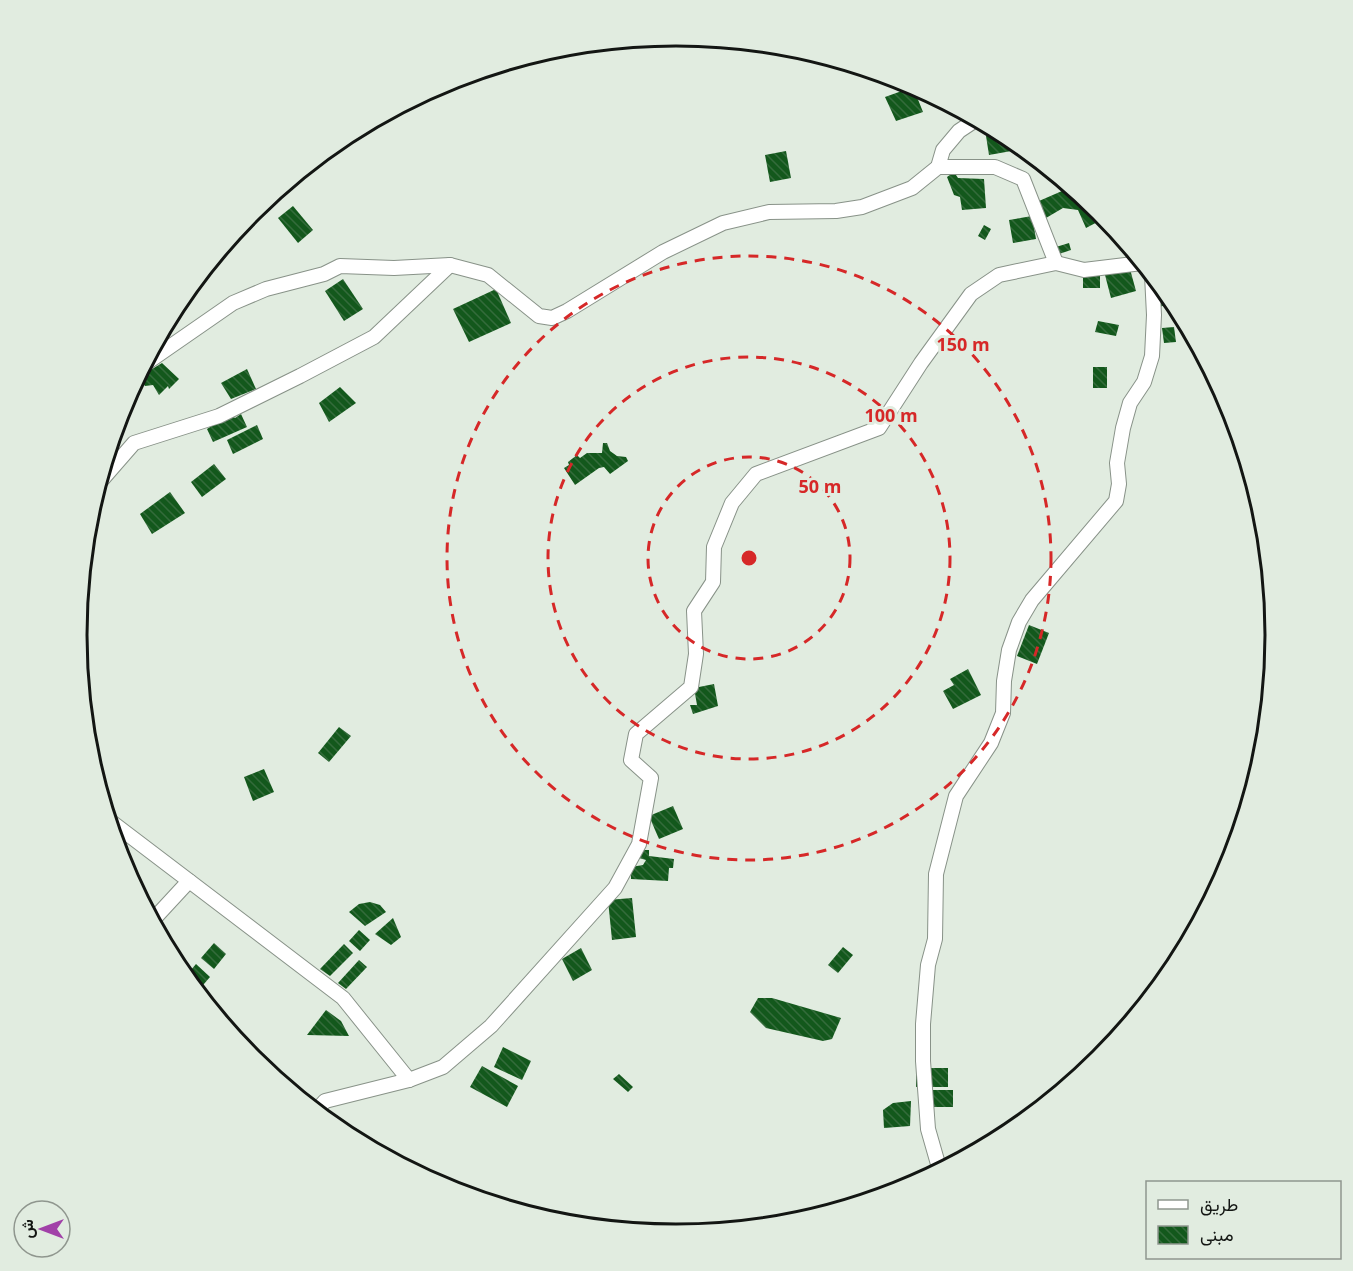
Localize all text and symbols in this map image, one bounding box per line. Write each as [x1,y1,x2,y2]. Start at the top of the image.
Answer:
text: 150 m [936,332,990,356]
text: 100 m [864,403,918,427]
text: 50 m [799,474,841,498]
centre of rings [739,548,759,568]
legend [1146,1181,1341,1259]
text: طريق [1200,1192,1238,1216]
north arrow [12,1199,72,1259]
text: ش [16,1219,38,1239]
text: مبنى [1200,1222,1234,1246]

